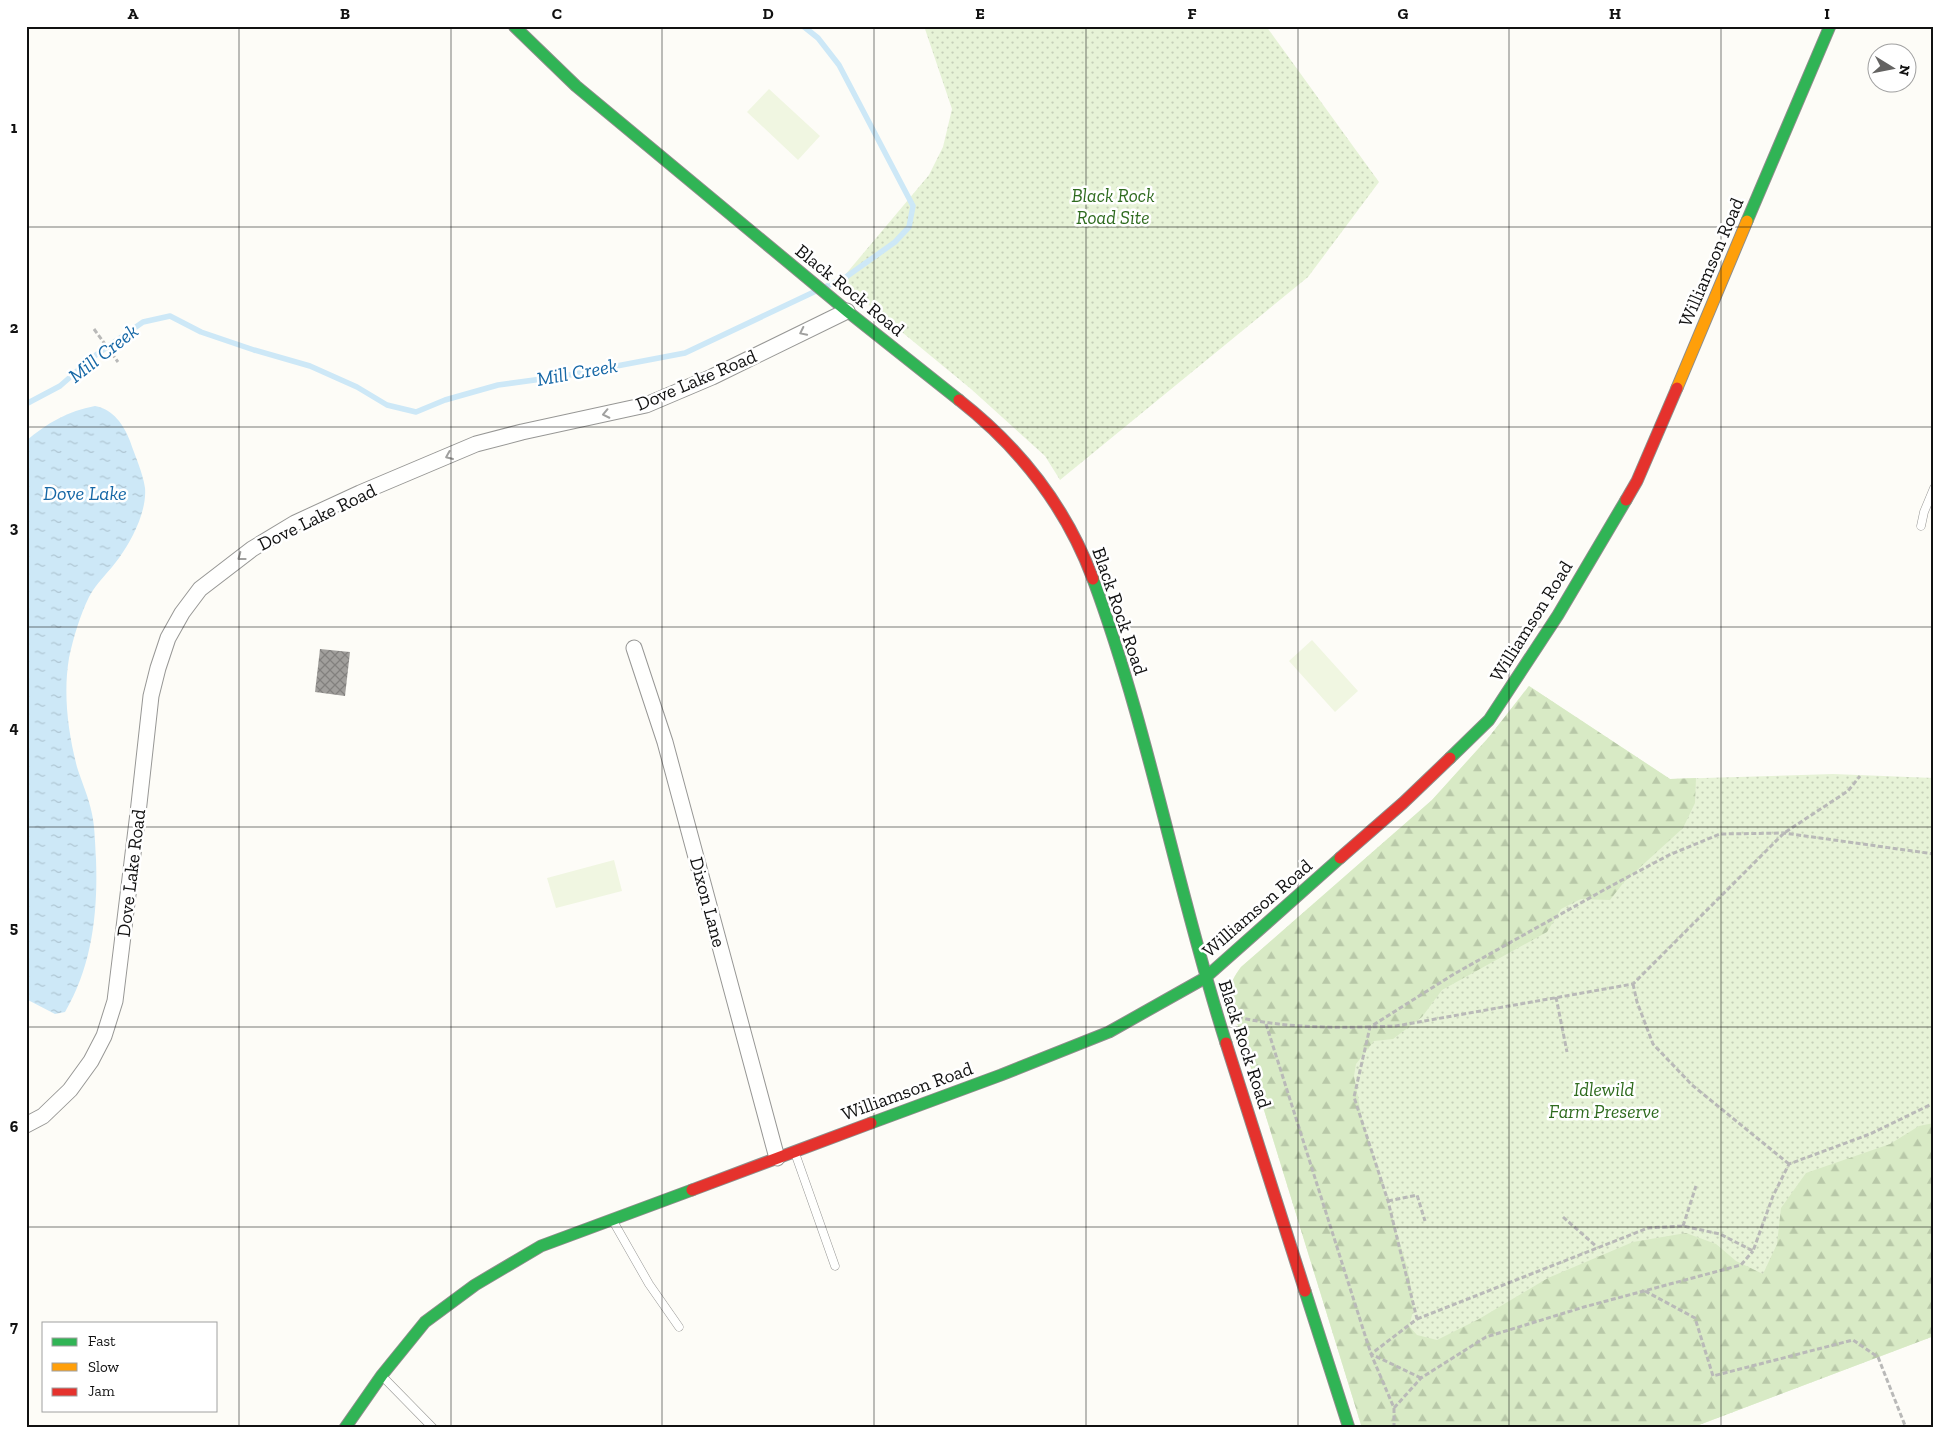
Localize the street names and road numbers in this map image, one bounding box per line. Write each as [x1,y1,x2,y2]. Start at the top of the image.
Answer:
street label: Williamson Road [1673,194,1749,330]
street label: Black Rock Road [791,239,910,341]
street label: Dove Lake Road [632,344,760,416]
street label: Dove Lake Road [254,478,380,556]
street label: Black Rock Road [1087,544,1153,678]
street label: Williamson Road [1485,556,1578,686]
street label: Dove Lake Road [112,807,150,938]
street label: Dixon Lane [685,854,731,950]
street label: Williamson Road [1197,854,1317,962]
street label: Black Rock Road [1213,977,1277,1112]
street label: Williamson Road [838,1056,976,1125]

